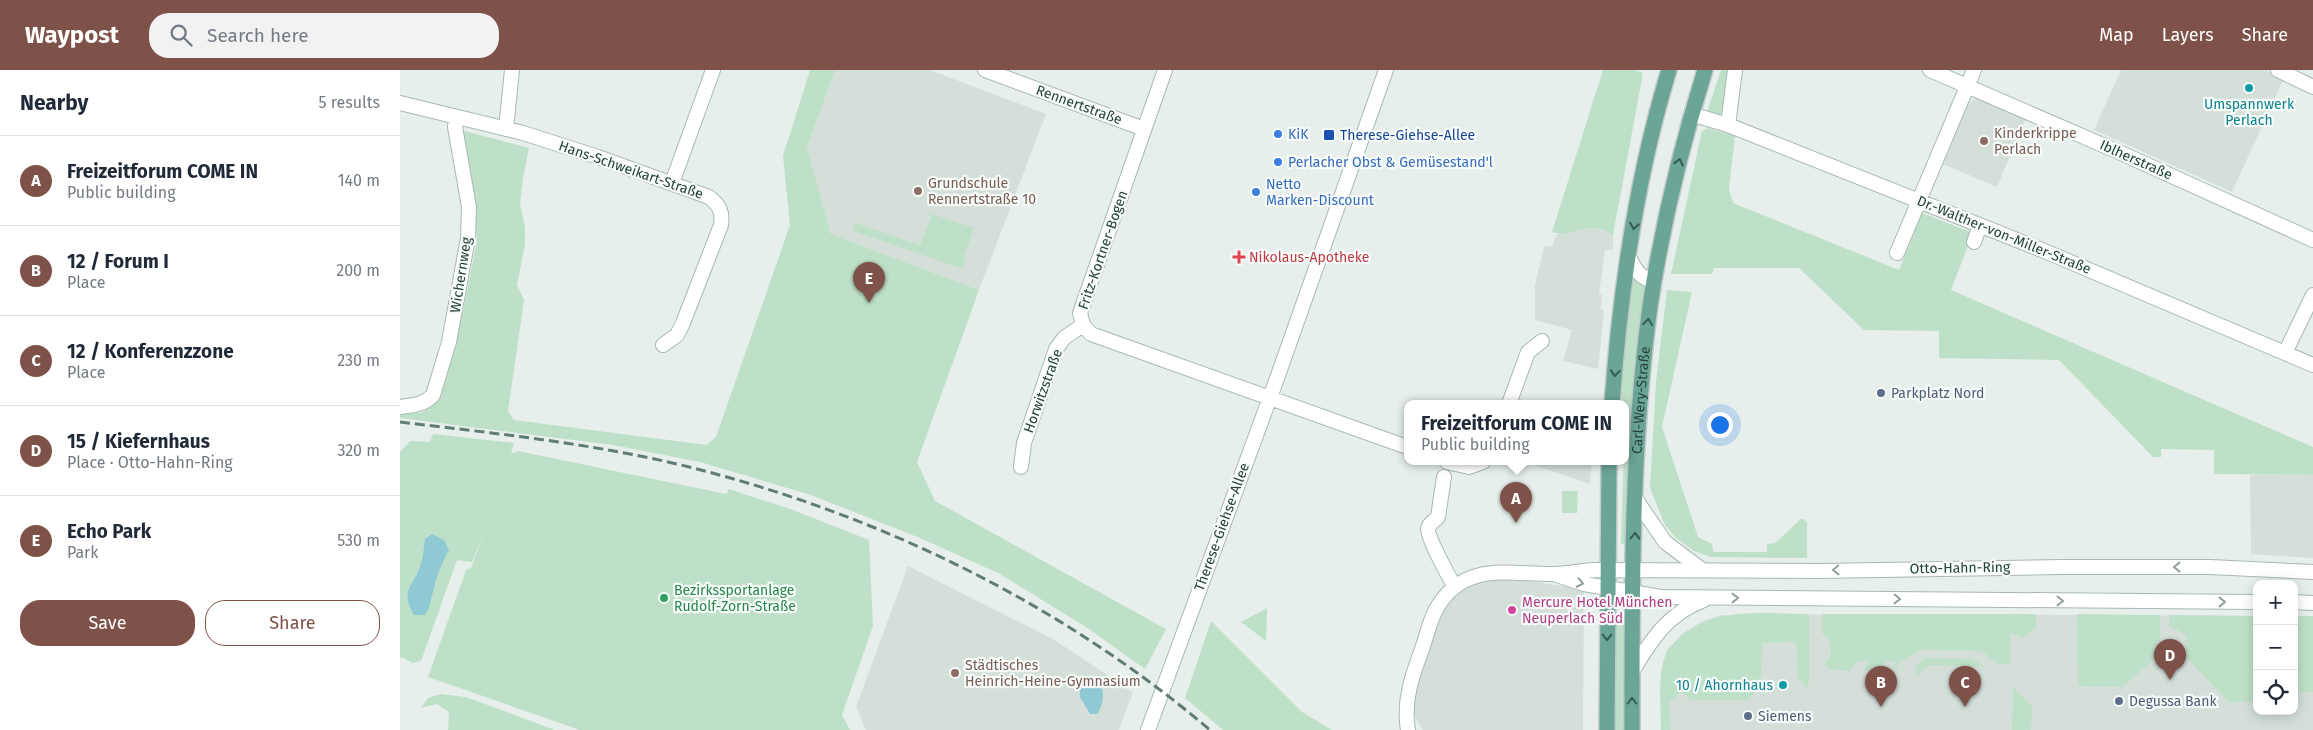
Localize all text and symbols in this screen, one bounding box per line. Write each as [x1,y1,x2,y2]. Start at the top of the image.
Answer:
search box [149,13,499,58]
text: Waypost [25,21,119,49]
icon: search [167,21,195,49]
text: Search here [207,24,309,47]
text: Map [2099,24,2134,46]
text: Layers [2162,24,2214,46]
text: Share [2242,24,2288,46]
street label: Rennertstraße [1034,82,1124,128]
marker: Umspannwerk Perlach [2243,82,2255,94]
text: Nearby [20,90,88,116]
text: 5 results [319,93,380,112]
place label: Umspannwerk Perlach [2204,96,2295,129]
place label: Kinderkrippe Perlach [1994,125,2077,158]
place label: KiK [1288,126,1309,143]
place label: Therese-Giehse-Allee [1340,127,1475,144]
marker: KiK [1272,128,1284,140]
marker: Therese-Giehse-Allee [1322,128,1336,142]
marker: Kinderkrippe Perlach [1978,135,1990,147]
street label: Iblherstraße [2097,136,2175,184]
street label: Hans-Schweikart-Straße [557,137,705,203]
place label: Perlacher Obst & Gemüsestand'l [1288,154,1493,171]
marker: Perlacher Obst & Gemüsestand'l [1272,156,1284,168]
one-way arrow [1673,158,1684,167]
text: Freizeitforum COME IN [67,160,258,183]
text: A [31,171,41,190]
text: 140 m [338,171,380,190]
place label: Grundschule Rennertstraße 10 [928,175,1036,208]
place label: Netto Marken-Discount [1266,176,1375,209]
text: Public building [67,183,175,202]
marker: Grundschule Rennertstraße 10 [912,185,924,197]
marker: Netto Marken-Discount [1250,186,1262,198]
street label: Fritz-Kortner-Bogen [1075,188,1131,312]
street label: Dr.-Walther-von-Miller-Straße [1914,192,2094,278]
one-way arrow [1629,222,1639,231]
street label: Wichernweg [447,235,475,314]
place label: Nikolaus-Apotheke [1249,249,1370,266]
text: 12 / Forum I [67,250,169,273]
marker: Nikolaus-Apotheke [1233,251,1245,263]
text: B [31,261,41,280]
text: 200 m [336,261,380,280]
pin: E [853,262,885,303]
text: Place [67,273,106,292]
one-way arrow [1642,317,1653,325]
text: 12 / Konferenzzone [67,340,234,363]
street label: Carl-Wery-Straße [1628,346,1654,454]
street label: Horwitzstraße [1020,347,1066,435]
text: C [31,351,41,370]
text: 230 m [337,351,380,370]
text: Place [67,363,106,382]
one-way arrow [1610,369,1621,377]
place label: Parkplatz Nord [1891,385,1985,402]
marker: Parkplatz Nord [1875,387,1887,399]
popup [1404,400,1629,465]
text: Freizeitforum COME IN [1421,412,1612,435]
your location [1707,412,1733,438]
text: 15 / Kiefernhaus [67,430,210,453]
text: Public building [1421,435,1529,454]
text: D [31,441,41,460]
text: 320 m [337,441,380,460]
text: Place · Otto-Hahn-Ring [67,453,233,472]
street label: Therese-Giehse-Allee [1191,461,1253,593]
pin: A [1500,482,1532,523]
text: Echo Park [67,520,151,543]
text: E [32,531,40,550]
text: 530 m [337,531,380,550]
one-way arrow [1630,532,1640,540]
text: Park [67,543,99,562]
street label: Otto-Hahn-Ring [1910,559,2011,577]
one-way arrow [2173,562,2180,572]
one-way arrow [1832,565,1840,575]
one-way arrow [1575,577,1584,588]
map controls [2253,580,2298,715]
button: + [2253,580,2298,625]
place label: Bezirkssportanlage Rudolf-Zorn-Straße [674,582,796,615]
marker: Bezirkssportanlage Rudolf-Zorn-Straße [658,592,670,604]
one-way arrow [1731,592,1739,603]
place label: Mercure Hotel München Neuperlach Süd [1522,594,1673,627]
one-way arrow [1894,594,1902,604]
one-way arrow [2056,596,2064,606]
one-way arrow [2219,597,2227,607]
button: Save [20,600,195,646]
button: Share [205,600,380,646]
marker: Mercure Hotel München Neuperlach Süd [1506,604,1518,616]
button: − [2253,625,2298,670]
one-way arrow [1602,634,1612,642]
pin: D [2154,639,2186,680]
place label: Städtisches Heinrich-Heine-Gymnasium [965,657,1141,690]
pin: B [1865,666,1897,707]
pin: C [1949,666,1981,707]
marker: Städtisches Heinrich-Heine-Gymnasium [949,667,961,679]
button: locate [2253,670,2298,715]
place label: 10 / Ahornhaus [1676,677,1773,694]
marker: 10 / Ahornhaus [1777,679,1789,691]
place label: Degussa Bank [2129,693,2217,710]
marker: Degussa Bank [2113,695,2125,707]
one-way arrow [1627,697,1637,704]
place label: Siemens [1758,708,1812,725]
marker: Siemens [1742,710,1754,722]

